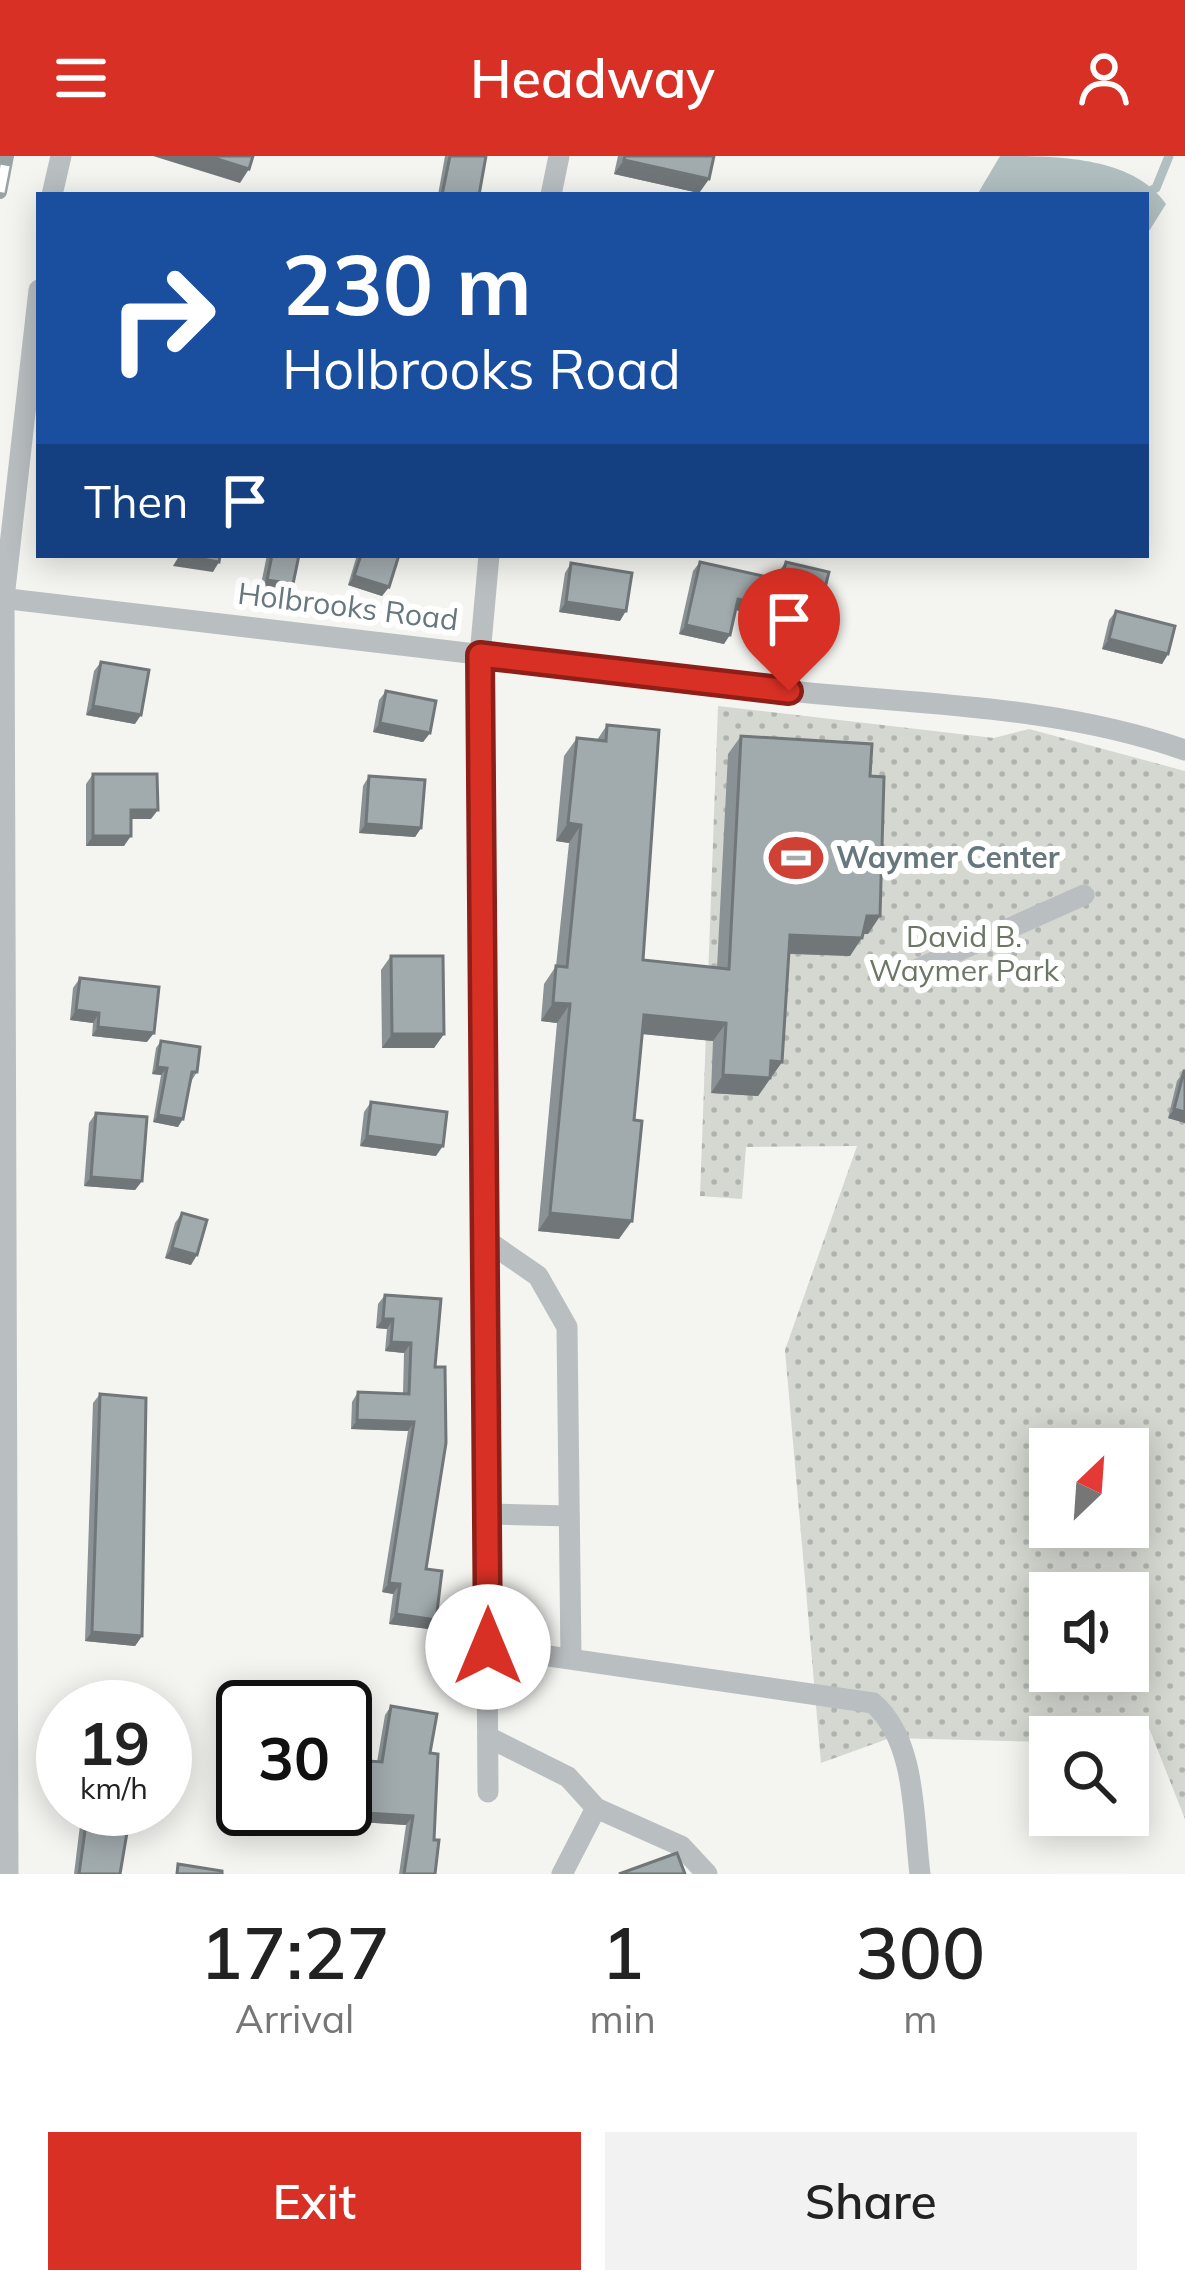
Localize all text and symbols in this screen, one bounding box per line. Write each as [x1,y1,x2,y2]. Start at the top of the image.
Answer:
text: Headway [470,44,715,112]
icon: menu [48,45,114,111]
icon: person [1071,45,1137,111]
text: 230 m [282,231,532,336]
icon: right [84,240,240,396]
text: Holbrooks Road [282,335,681,403]
icon: arrive [212,468,278,534]
text: Then [84,473,188,529]
pin [738,568,840,691]
street label: Holbrooks Road [236,574,460,638]
icon: arrive [756,586,822,652]
sports icon: Waymer Center [767,829,825,887]
place label: Waymer Center [836,838,1060,876]
park label: David B. Waymer Park [869,917,1060,989]
north arrow [1029,1428,1149,1548]
map controls [1029,1428,1149,1836]
button: sound [1029,1572,1149,1692]
position arrow [425,1584,551,1710]
speed limit sign: 30 [216,1680,372,1836]
text: 19 [78,1705,150,1780]
button: search [1029,1716,1149,1836]
text: km/h [80,1769,148,1807]
text: 17:27 [200,1907,390,1997]
text: 1 [601,1907,644,1997]
text: 300 [856,1907,985,1997]
text: Arrival [235,1994,354,2043]
text: min [589,1994,656,2043]
text: m [903,1994,938,2043]
button: Exit [48,2132,581,2270]
button: Share [605,2132,1137,2270]

